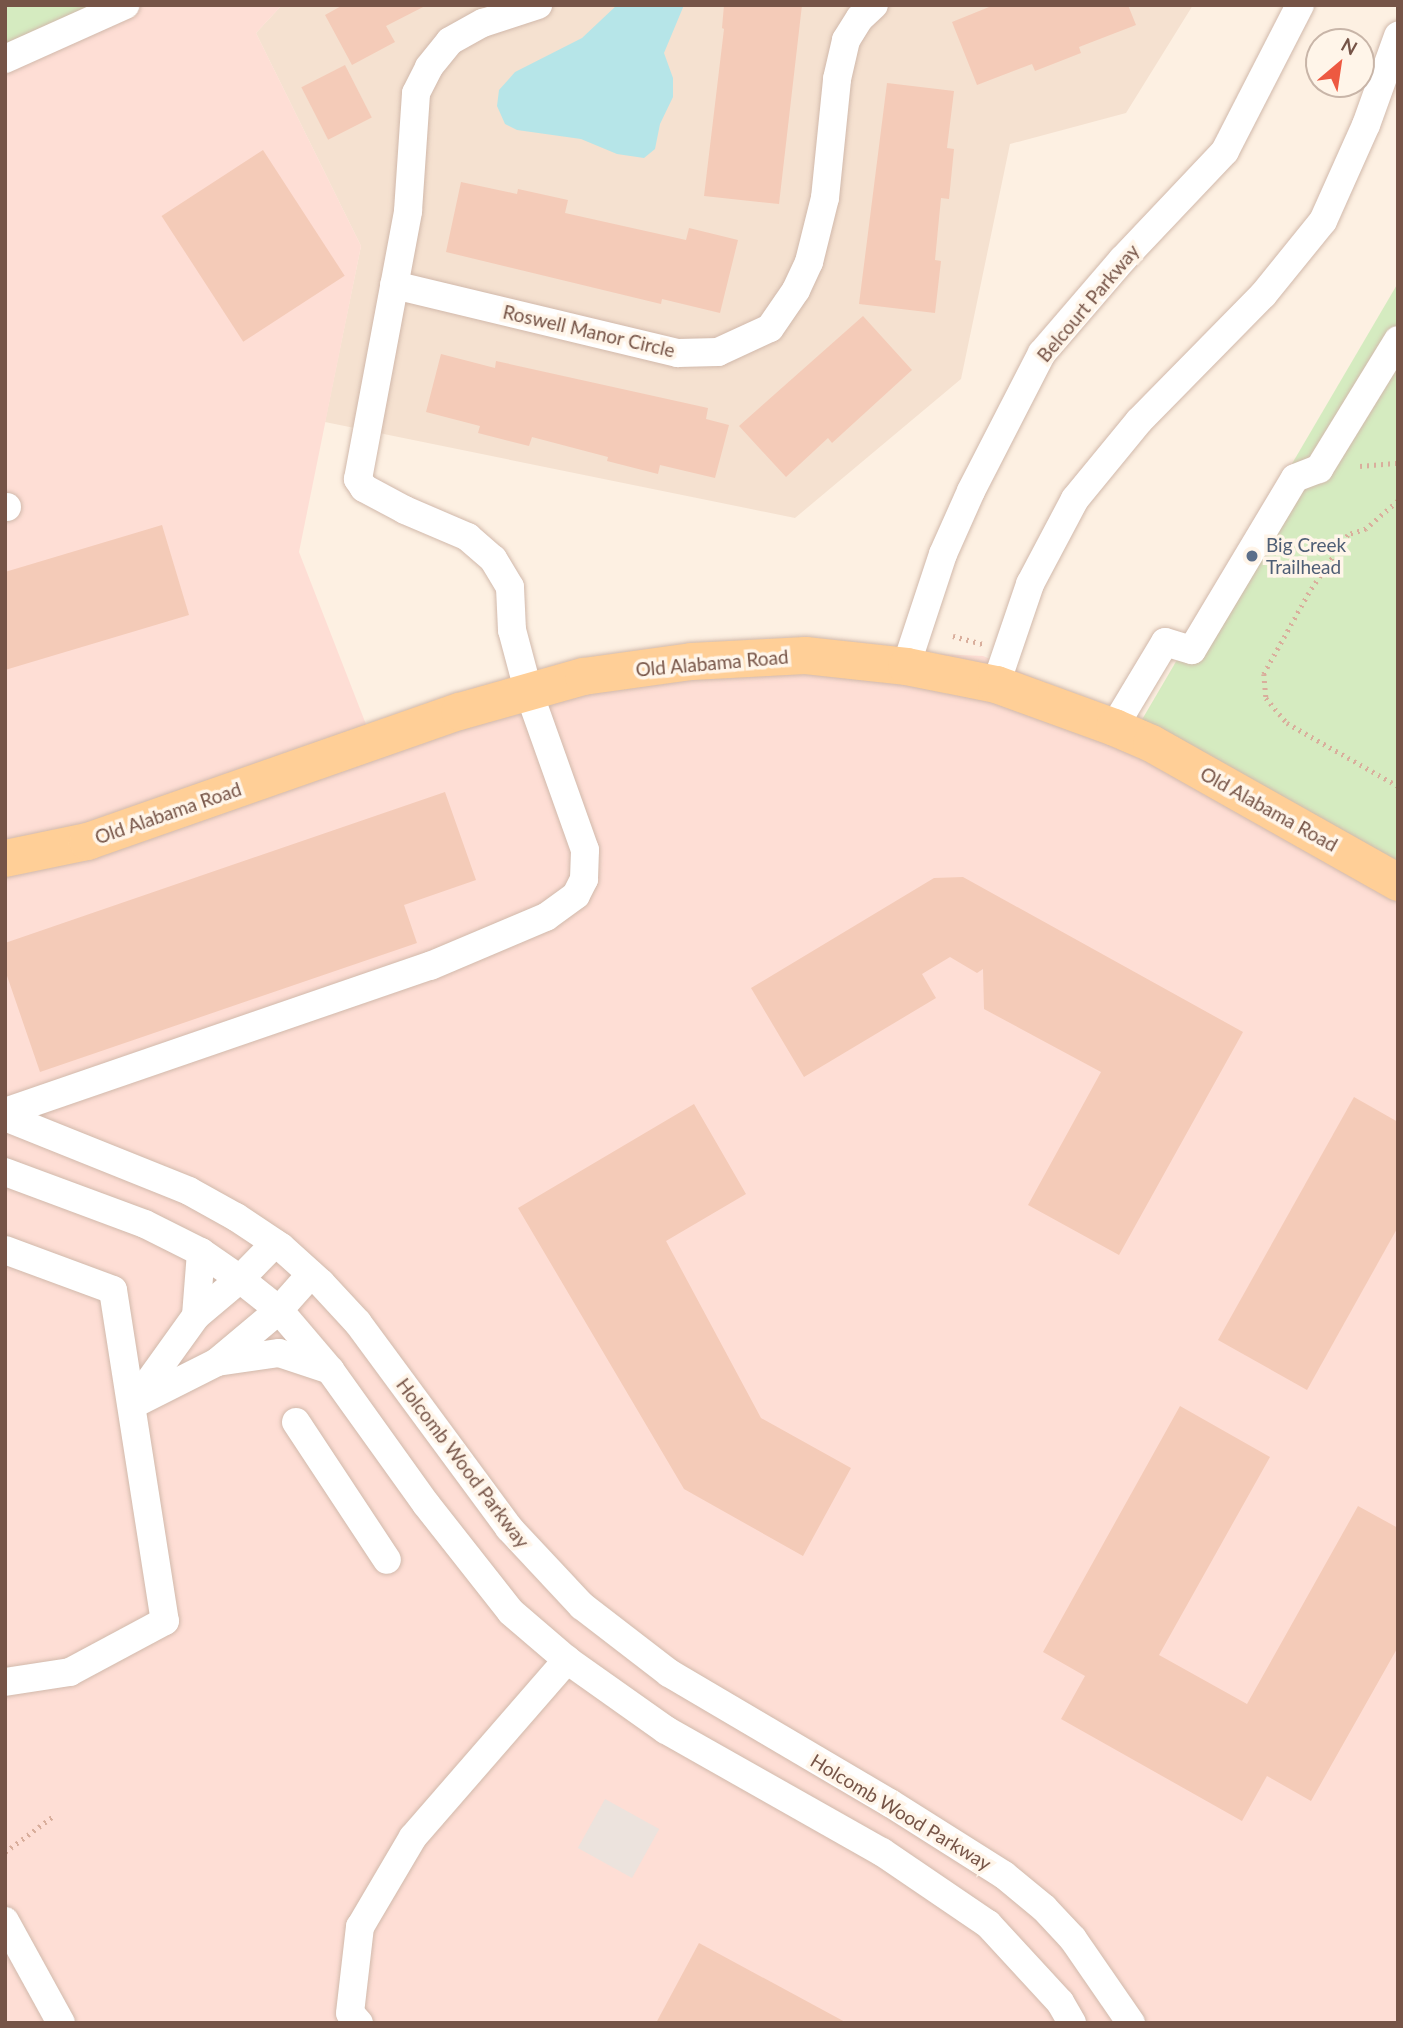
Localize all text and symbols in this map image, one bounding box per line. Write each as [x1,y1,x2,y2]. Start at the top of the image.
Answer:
north arrow [1305,28,1375,98]
text: N [1337,32,1361,60]
street label: Belcourt Parkway [1032,240,1144,366]
street label: Roswell Manor Circle [501,300,677,362]
place label: Big Creek Trailhead [1266,534,1346,578]
marker: Big Creek Trailhead [1244,548,1260,564]
street label: Old Alabama Road [634,645,790,681]
street label: Old Alabama Road [1196,762,1342,856]
street label: Old Alabama Road [92,777,244,849]
street label: Holcomb Wood Parkway [392,1374,534,1552]
street label: Holcomb Wood Parkway [806,1749,996,1875]

